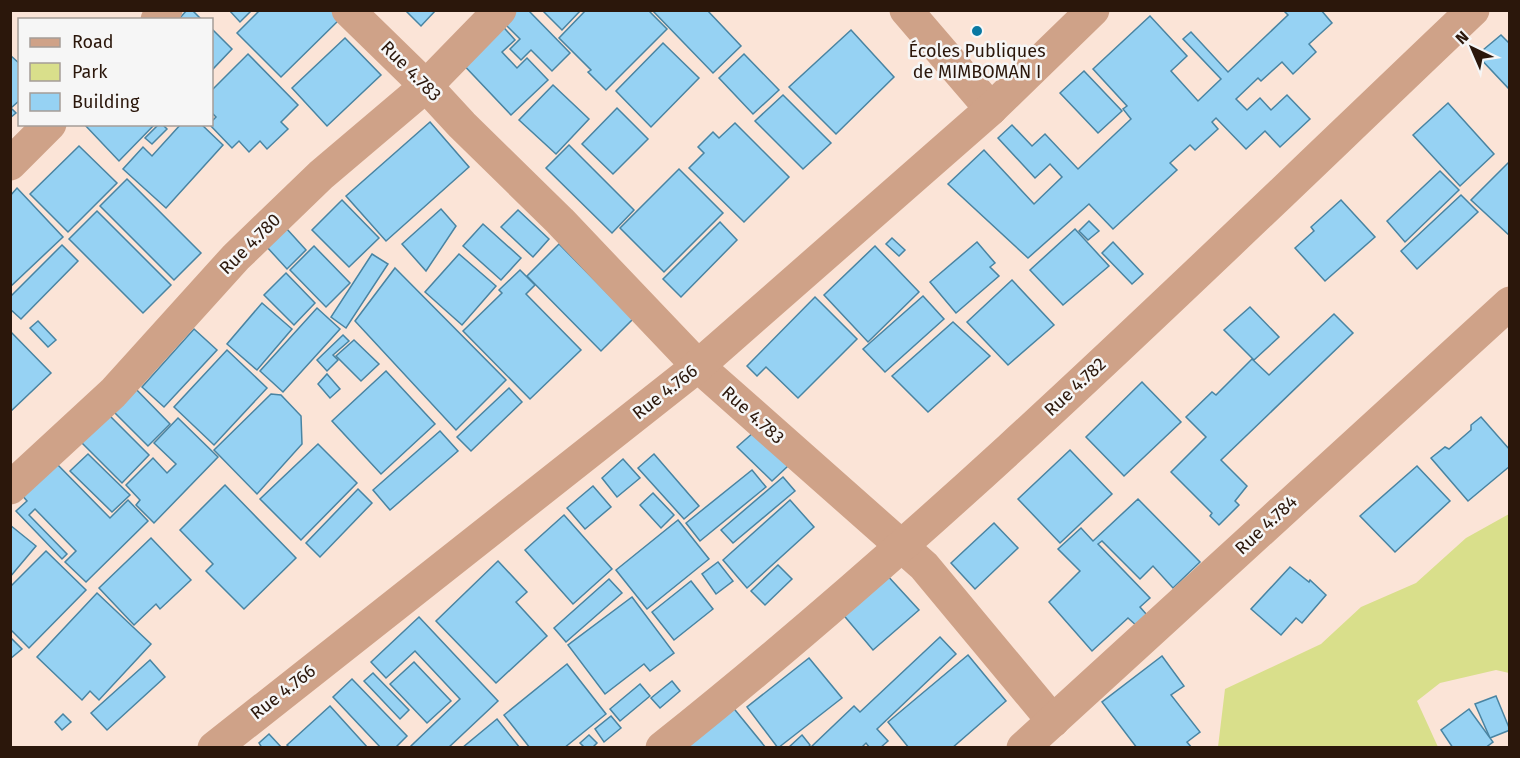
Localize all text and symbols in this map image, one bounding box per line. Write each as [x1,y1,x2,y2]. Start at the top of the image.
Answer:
legend [18,18,213,126]
north arrow [1442,18,1502,78]
marker: Écoles Publiques de MIMBOMAN I [970,24,984,38]
text: N [1452,27,1472,48]
text: Road [72,31,114,53]
street label: Rue 4.783 [376,36,446,106]
place label: Écoles Publiques de MIMBOMAN I [908,39,1046,83]
text: Park [72,61,108,83]
text: Building [72,91,140,113]
street label: Rue 4.780 [215,209,285,279]
street label: Rue 4.782 [1040,353,1110,421]
street label: Rue 4.766 [628,360,702,424]
street label: Rue 4.783 [717,381,789,449]
street label: Rue 4.784 [1230,490,1302,559]
street label: Rue 4.766 [246,660,320,724]

